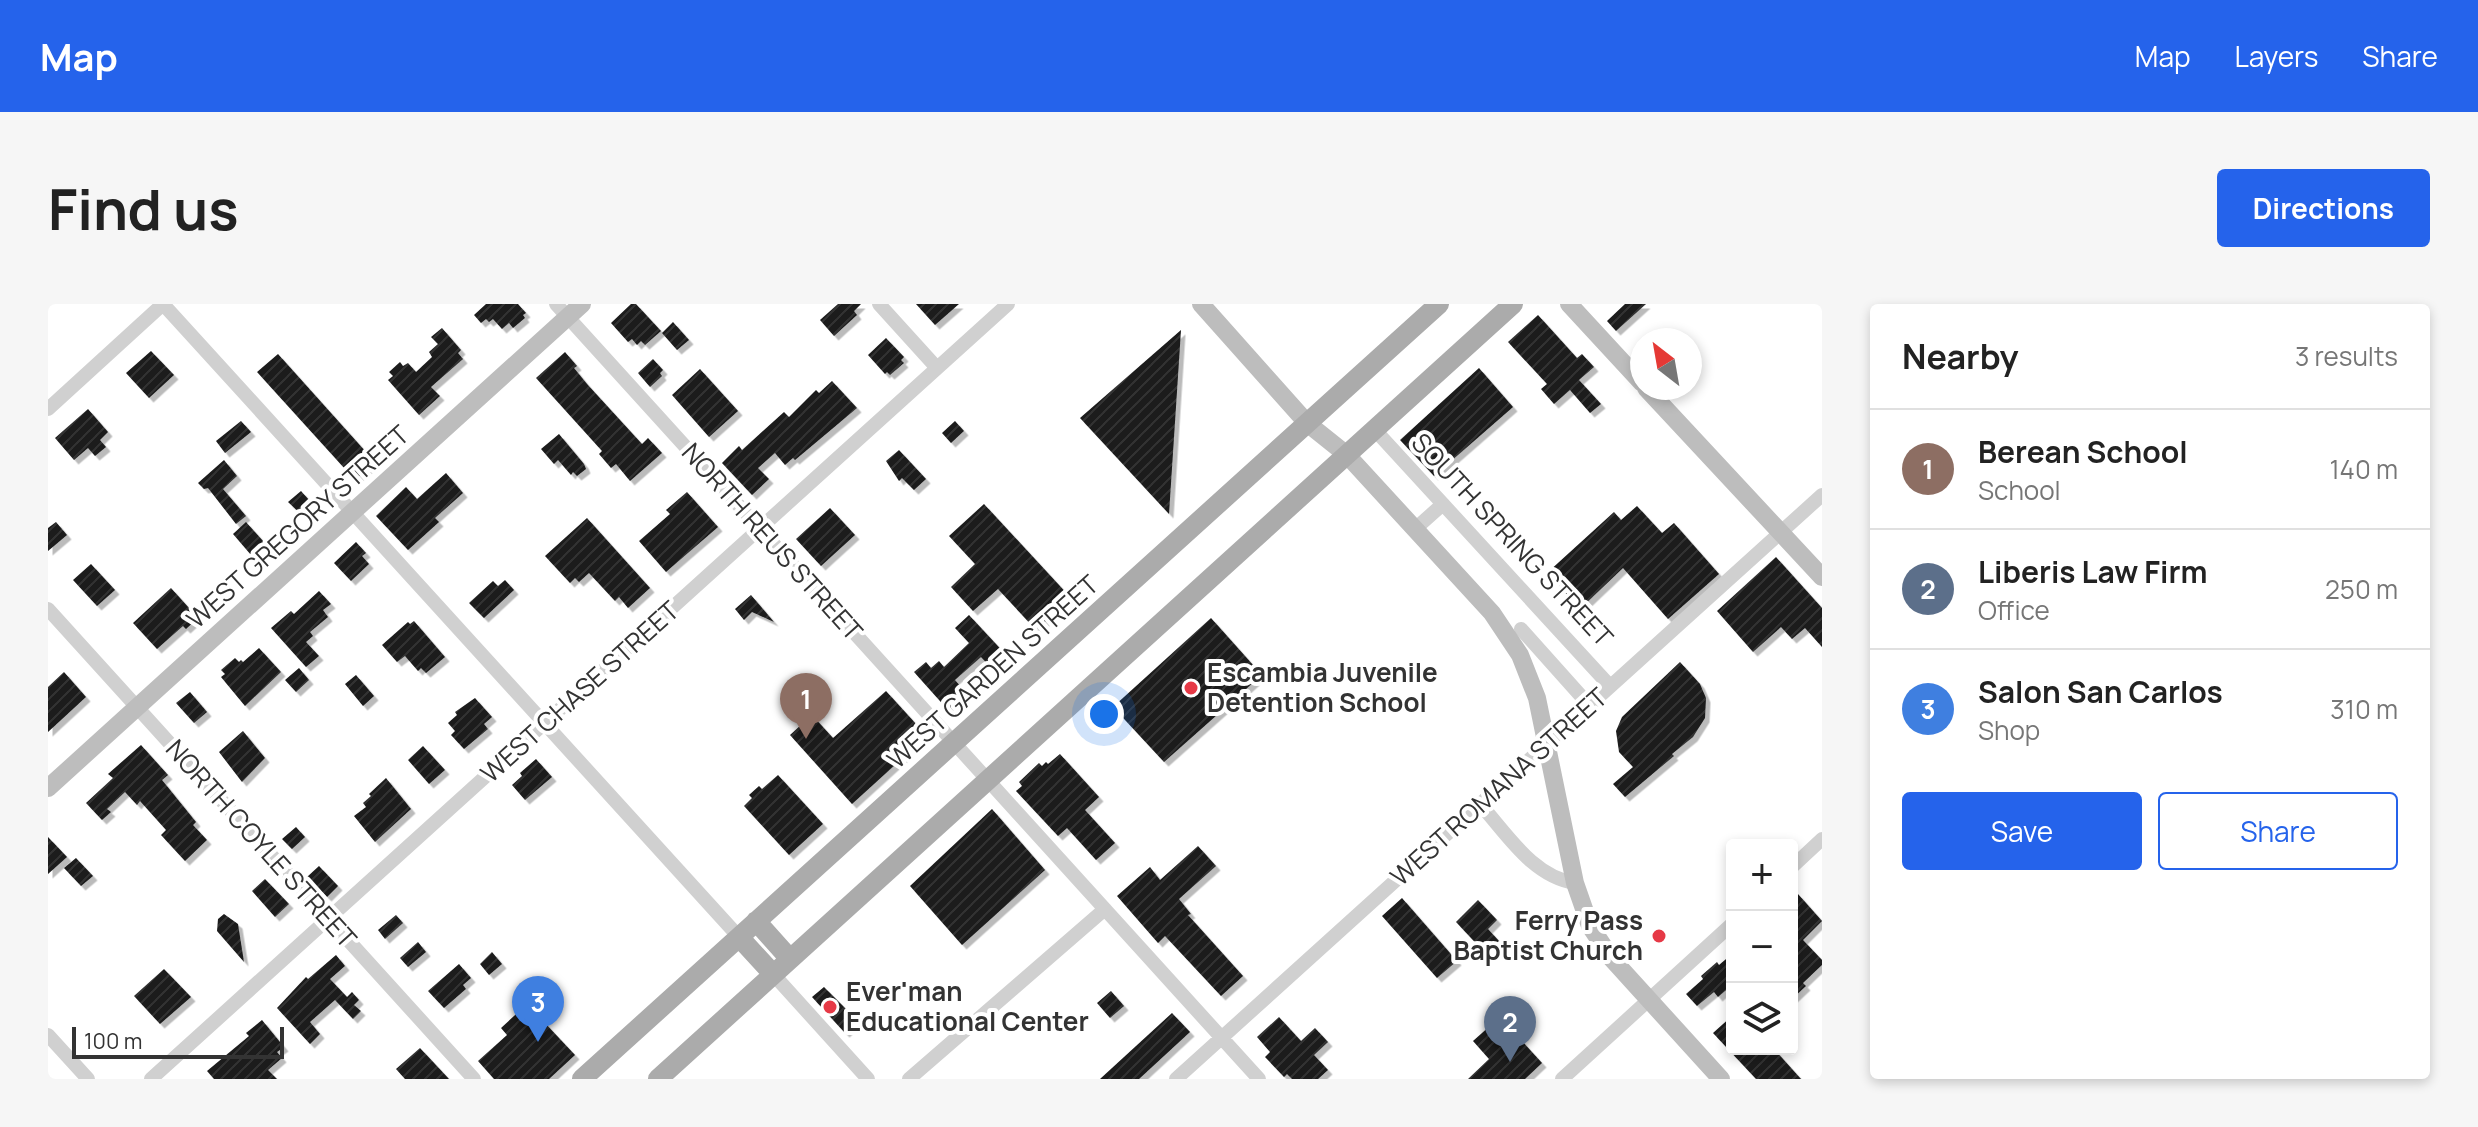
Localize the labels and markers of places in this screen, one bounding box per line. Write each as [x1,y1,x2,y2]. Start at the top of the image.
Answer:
place label: Escambia Juvenile Detention School [1207,654,1438,720]
pin: 1 [780,673,832,739]
marker: Escambia Juvenile Detention School [1182,679,1200,697]
place label: Ferry Pass Baptist Church [1453,902,1643,968]
marker: Ferry Pass Baptist Church [1650,927,1668,945]
place label: Ever'man Educational Center [846,973,1089,1039]
pin: 3 [512,976,564,1042]
pin: 2 [1484,996,1536,1062]
marker: Ever'man Educational Center [821,998,839,1016]

